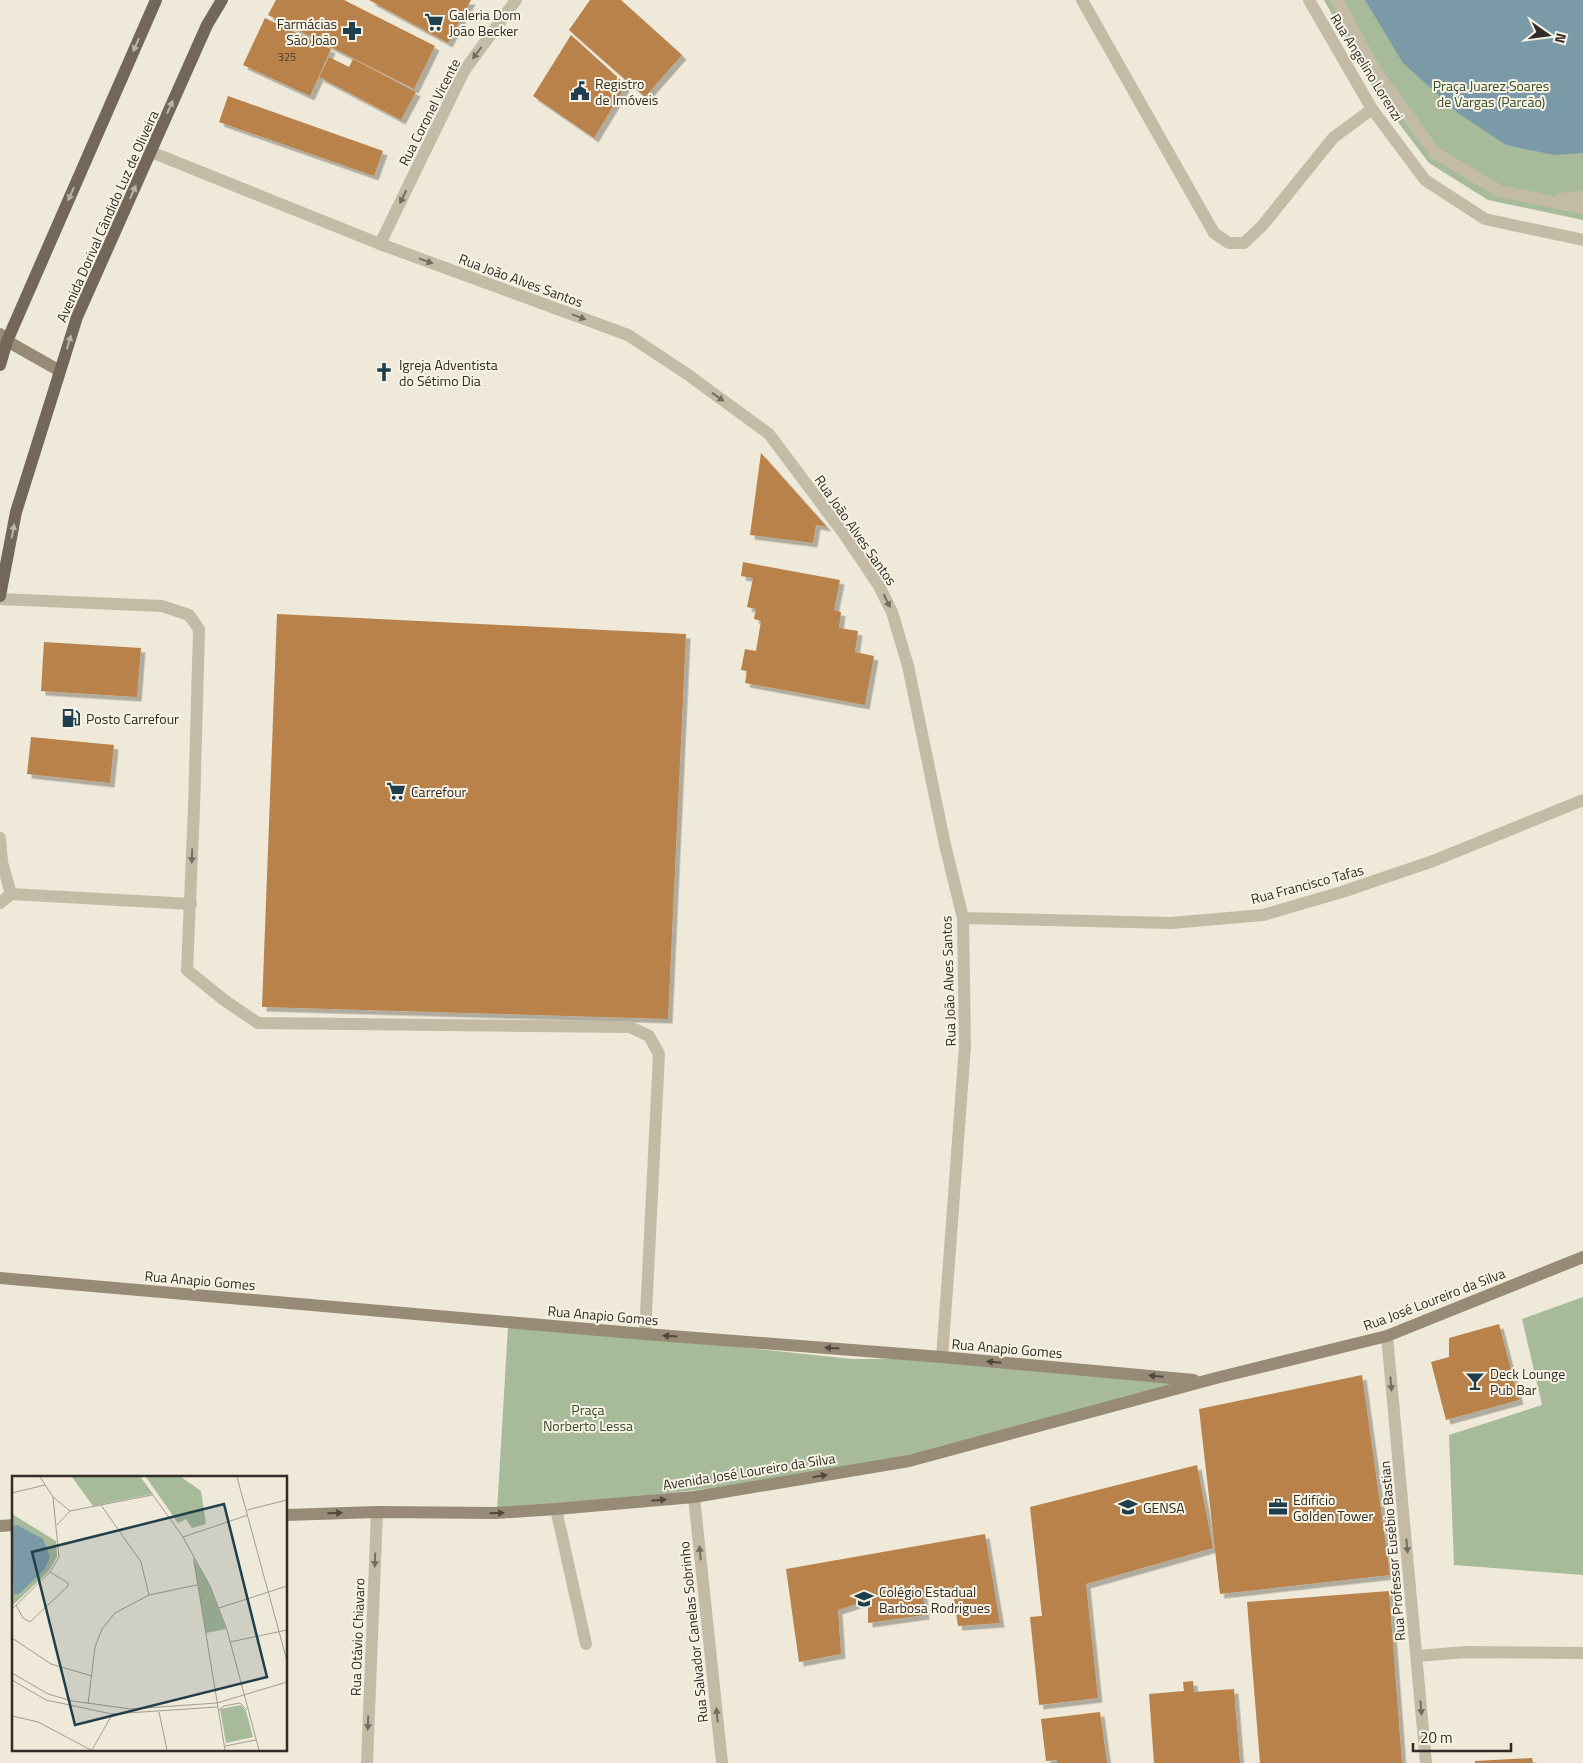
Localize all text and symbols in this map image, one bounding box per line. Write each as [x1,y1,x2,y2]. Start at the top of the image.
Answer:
place label: Galeria Dom João Becker [449,4,521,41]
street label: Rua Angelino Lorenzi [1325,9,1409,125]
north arrow [1523,10,1573,60]
supermarket icon: Galeria Dom João Becker [423,11,445,33]
place label: Farmácias São João [277,13,337,50]
pharmacy icon: Farmácias São João [341,20,363,42]
text: N [1550,31,1572,46]
one-way arrow [132,38,140,52]
one-way arrow [472,46,482,60]
house number: 325 [278,49,296,65]
street label: Rua Coronel Vicente [393,55,465,169]
place label: Registro de Imóveis [595,73,658,110]
park label: Praça Juarez Soares de Vargas (Parcão) [1433,75,1549,112]
public building icon: Registro de Imóveis [569,80,591,102]
one-way arrow [167,100,175,114]
street label: Avenida Dorival Cândido Luz de Oliveira [51,107,163,325]
one-way arrow [129,185,137,199]
one-way arrow [67,187,75,201]
one-way arrow [399,190,407,204]
street label: Rua João Alves Santos [456,248,586,312]
one-way arrow [419,257,434,265]
one-way arrow [571,314,586,321]
one-way arrow [66,334,74,349]
place label: Igreja Adventista do Sétimo Dia [399,354,498,391]
church icon: Igreja Adventista do Sétimo Dia [373,361,395,383]
one-way arrow [712,392,725,402]
street label: Rua João Alves Santos [810,470,902,590]
one-way arrow [9,523,17,538]
one-way arrow [883,594,891,609]
fuel station icon: Posto Carrefour [60,707,82,729]
place label: Posto Carrefour [86,708,179,729]
supermarket icon: Carrefour [385,780,407,802]
place label: Carrefour [411,781,467,802]
one-way arrow [188,848,196,864]
street label: Rua Francisco Tafas [1248,859,1366,909]
street label: Rua João Alves Santos [935,915,961,1047]
street label: Rua José Loureiro da Silva [1360,1262,1508,1336]
street label: Rua Anapio Gomes [144,1265,256,1295]
street label: Rua Anapio Gomes [547,1300,659,1330]
one-way arrow [662,1331,678,1339]
street label: Rua Anapio Gomes [951,1333,1063,1363]
one-way arrow [824,1344,840,1352]
one-way arrow [986,1357,1002,1365]
place label: Deck Lounge Pub Bar [1490,1363,1565,1400]
bar icon: Deck Lounge Pub Bar [1464,1370,1486,1392]
one-way arrow [1147,1372,1163,1380]
one-way arrow [1388,1376,1396,1392]
park label: Praça Norberto Lessa [543,1399,633,1436]
street label: Avenida José Loureiro da Silva [661,1447,837,1495]
street label: Rua Professor Eusébio Bastian [1374,1460,1410,1642]
one-way arrow [812,1472,828,1480]
inset map [12,1476,288,1750]
place label: Edifício Golden Tower [1293,1489,1373,1526]
one-way arrow [652,1496,668,1504]
school or university icon: GENSA [1117,1496,1139,1518]
office icon: Edifício Golden Tower [1267,1496,1289,1518]
place label: GENSA [1143,1497,1185,1518]
one-way arrow [327,1509,343,1517]
one-way arrow [490,1509,506,1517]
one-way arrow [1403,1538,1411,1554]
street label: Rua Salvador Canelas Sobrinho [673,1540,713,1724]
one-way arrow [696,1545,704,1561]
one-way arrow [371,1553,379,1569]
street label: Rua Otávio Chiavaro [344,1577,370,1697]
place label: Colégio Estadual Barbosa Rodrigues [879,1581,990,1618]
school or university icon: Colégio Estadual Barbosa Rodrigues [853,1588,875,1610]
one-way arrow [1417,1700,1425,1716]
one-way arrow [713,1706,721,1722]
one-way arrow [364,1715,372,1731]
scale bar [1413,1720,1510,1752]
text: 20 m [1420,1726,1453,1749]

